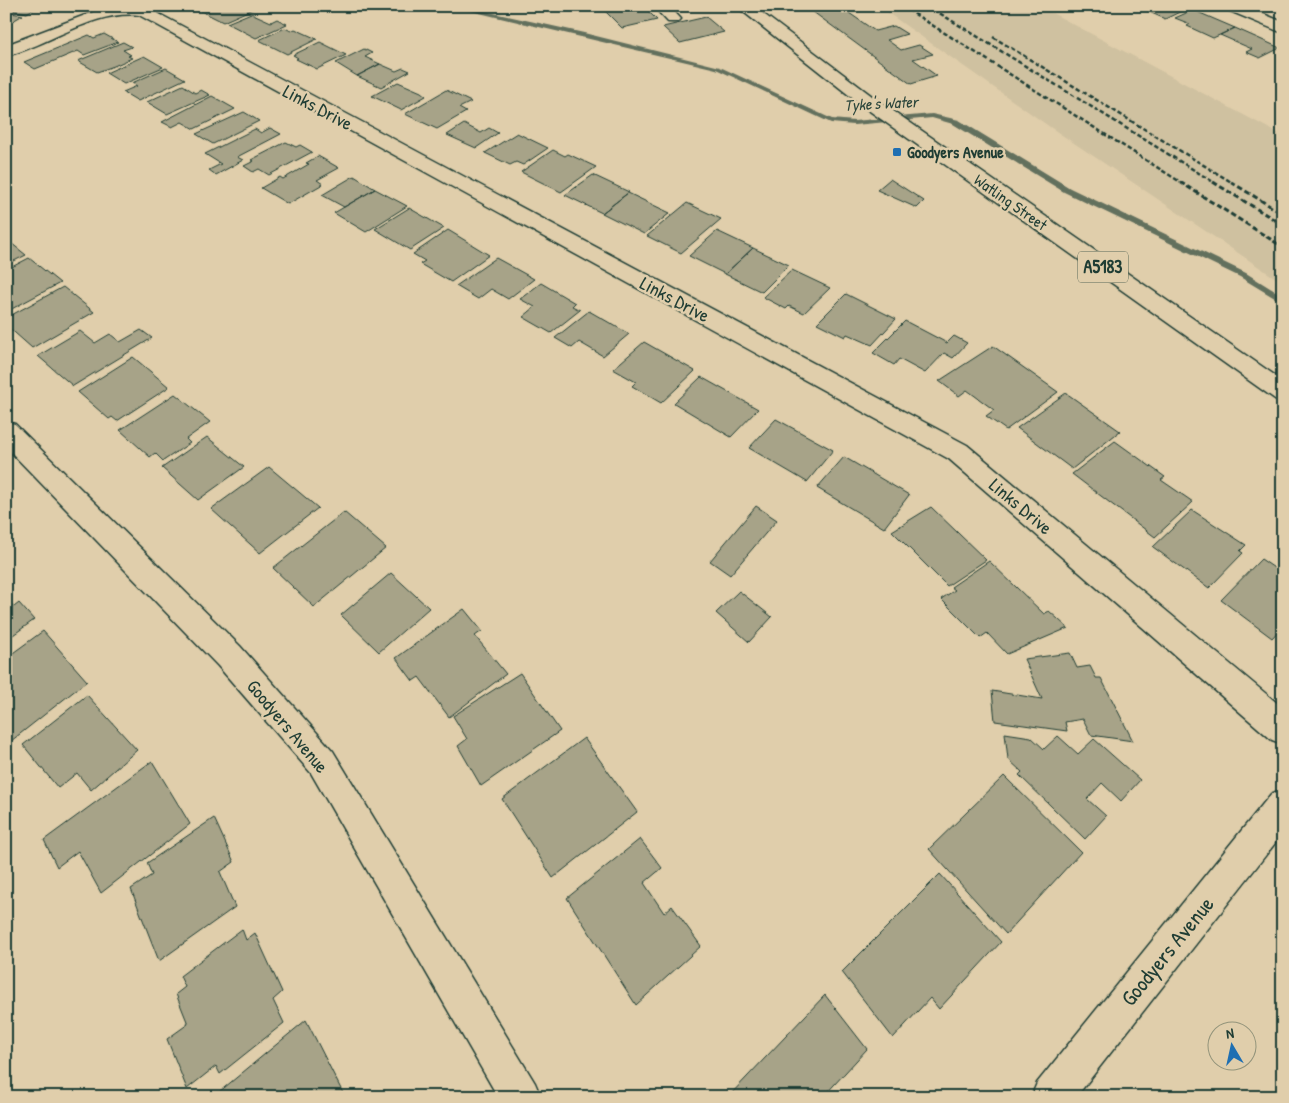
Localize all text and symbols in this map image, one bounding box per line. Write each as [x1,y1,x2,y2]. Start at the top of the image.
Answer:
street label: Links Drive [279,78,358,136]
water label: Tyke's Water [844,90,920,116]
place label: Goodyers Avenue [907,141,1004,164]
marker: Goodyers Avenue [891,146,903,158]
street label: Watling Street [970,169,1052,236]
road number: A5183 [1078,252,1128,282]
street label: Links Drive [636,270,715,328]
street label: Links Drive [984,472,1059,540]
street label: Goodyers Avenue [241,674,335,779]
street label: Goodyers Avenue [1114,890,1221,1012]
north arrow [1206,1020,1256,1070]
text: N [1225,1023,1236,1043]

